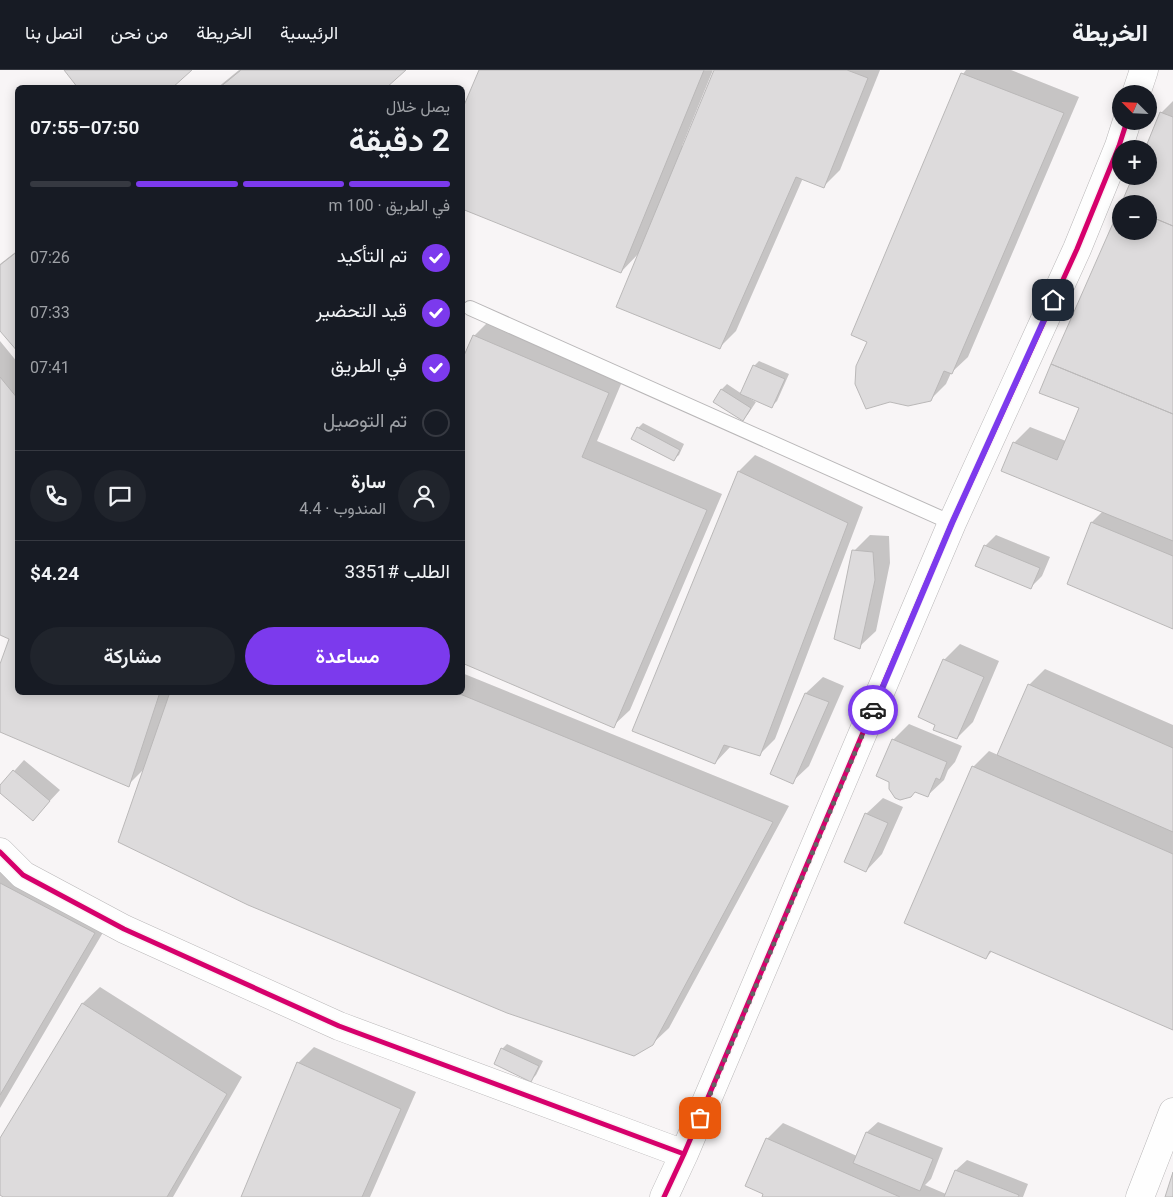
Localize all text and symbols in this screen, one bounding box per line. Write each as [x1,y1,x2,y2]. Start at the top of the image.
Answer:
text: الخريطة [1072,19,1148,47]
text: اتصل بنا [25,22,83,43]
text: من نحن [111,22,168,43]
text: الخريطة [196,22,252,43]
text: الرئيسية [280,22,338,43]
north arrow [1112,85,1158,130]
map controls [1112,85,1157,240]
text: يصل خلال [386,97,450,116]
text: 07:50–07:55 [30,116,139,139]
text: 2 دقيقة [349,121,450,159]
button: + [1112,140,1157,185]
button: − [1112,195,1157,240]
text: في الطريق · 100 m [329,196,450,215]
text: تم التأكيد [337,244,407,267]
icon: check [422,244,450,272]
text: 07:26 [30,248,70,267]
pin [1032,279,1074,321]
icon: home [1039,286,1067,314]
text: قيد التحضير [316,299,407,322]
icon: check [422,299,450,327]
text: 07:33 [30,303,70,322]
text: في الطريق [331,354,407,377]
icon: check [422,354,450,382]
text: 07:41 [30,358,70,377]
text: تم التوصيل [323,409,407,432]
button: phone [30,470,82,522]
button: chat [94,470,146,522]
text: سارة [351,470,386,493]
button: person [398,470,450,522]
text: المندوب · 4.4 [299,499,386,518]
text: الطلب #3351 [344,560,450,583]
text: $4.24 [30,562,79,585]
button: مشاركة [30,627,235,685]
button: مساعدة [245,627,450,685]
courier [848,685,898,735]
icon: car [859,696,887,724]
pin [679,1097,721,1139]
icon: bag [686,1104,714,1132]

